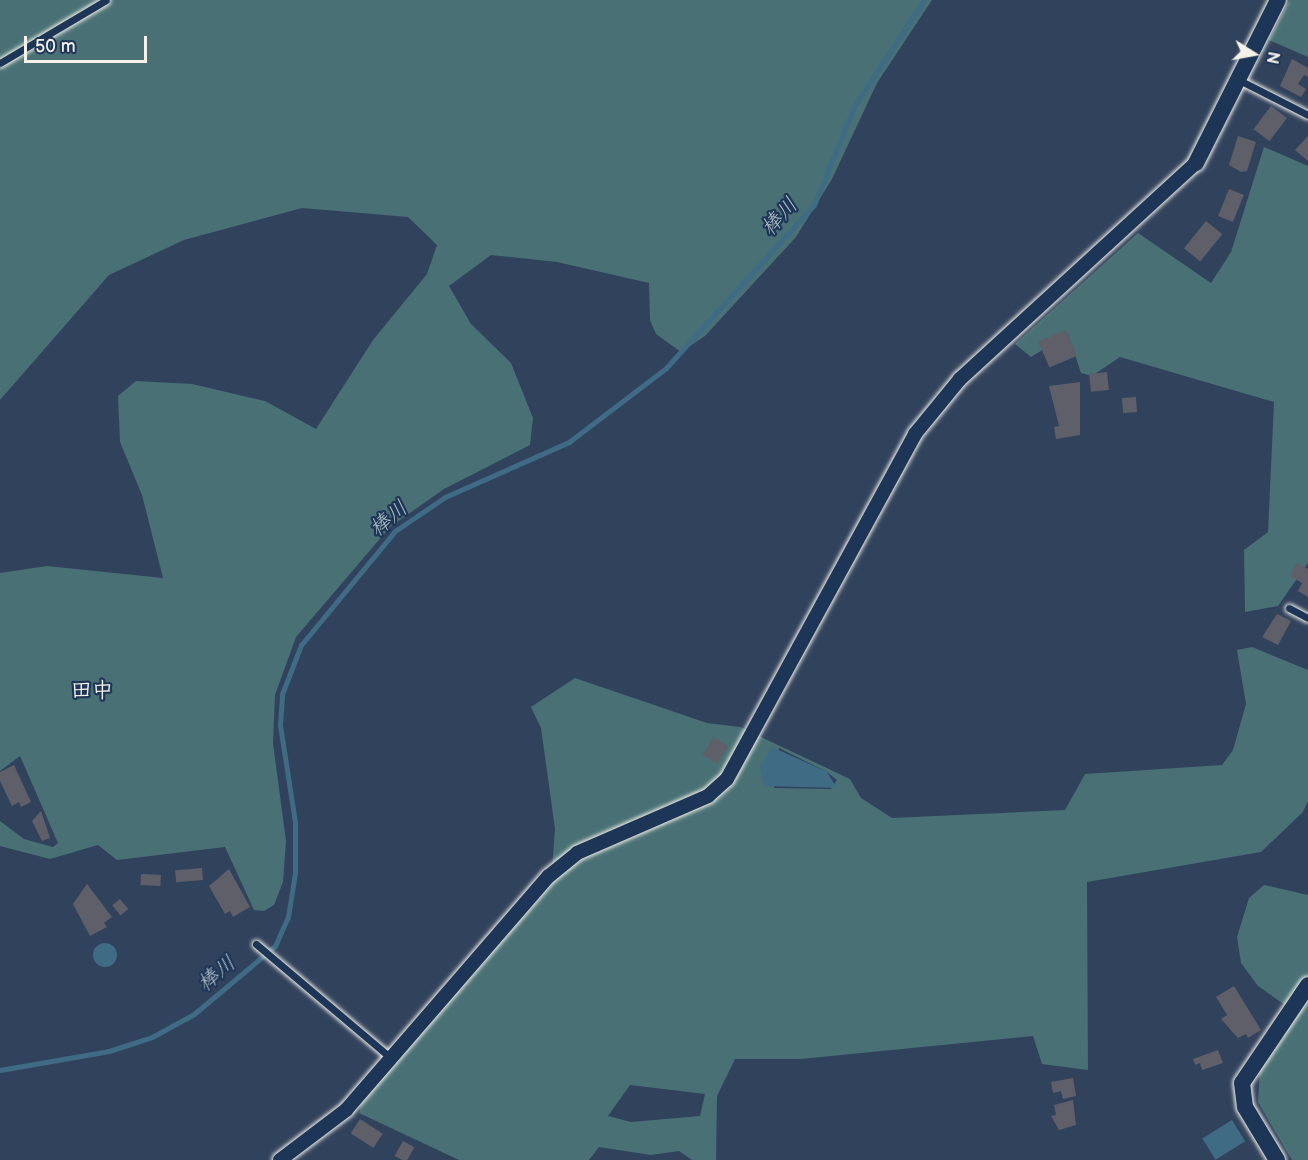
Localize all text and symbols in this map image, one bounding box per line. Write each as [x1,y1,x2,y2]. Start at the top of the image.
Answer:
scale bar [27,24,150,62]
north arrow [1224,24,1284,84]
text: 50 m [35,36,76,57]
text: N [1262,50,1283,65]
water label: 棒川 [757,193,803,241]
water label: 棒川 [365,496,413,542]
district label: 田中 [71,678,113,704]
water label: 棒川 [193,951,241,997]

